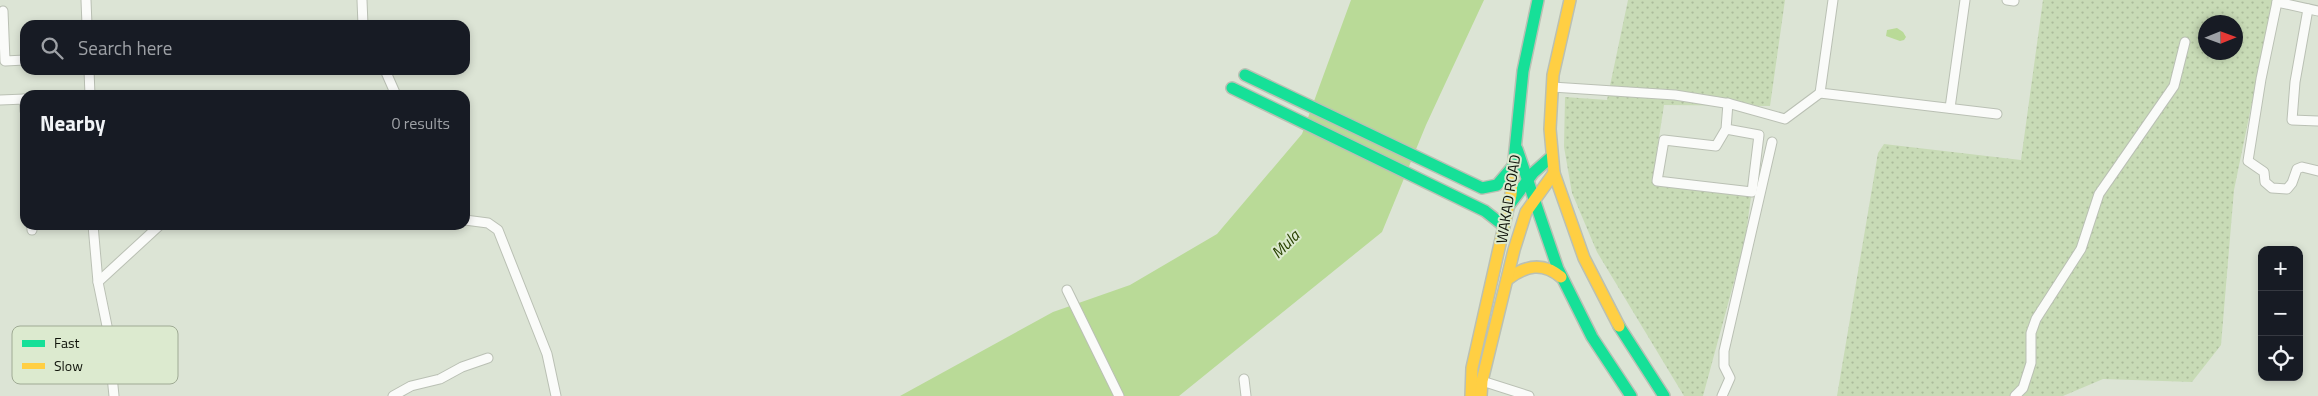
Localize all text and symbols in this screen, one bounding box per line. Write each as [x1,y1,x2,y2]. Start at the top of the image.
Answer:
north arrow [2198,15,2243,60]
search box [20,20,470,75]
text: Search here [78,33,172,62]
icon: search [38,34,66,62]
text: Nearby [40,107,105,139]
text: 0 results [391,111,450,135]
street label: WAKAD ROAD [1490,153,1526,245]
water label: Mula [1265,224,1305,264]
map controls [2258,246,2303,381]
button: + [2258,246,2303,291]
button: − [2258,291,2303,336]
legend [12,326,178,384]
text: Fast [54,332,79,353]
button: locate [2258,336,2303,381]
text: Slow [54,355,83,376]

